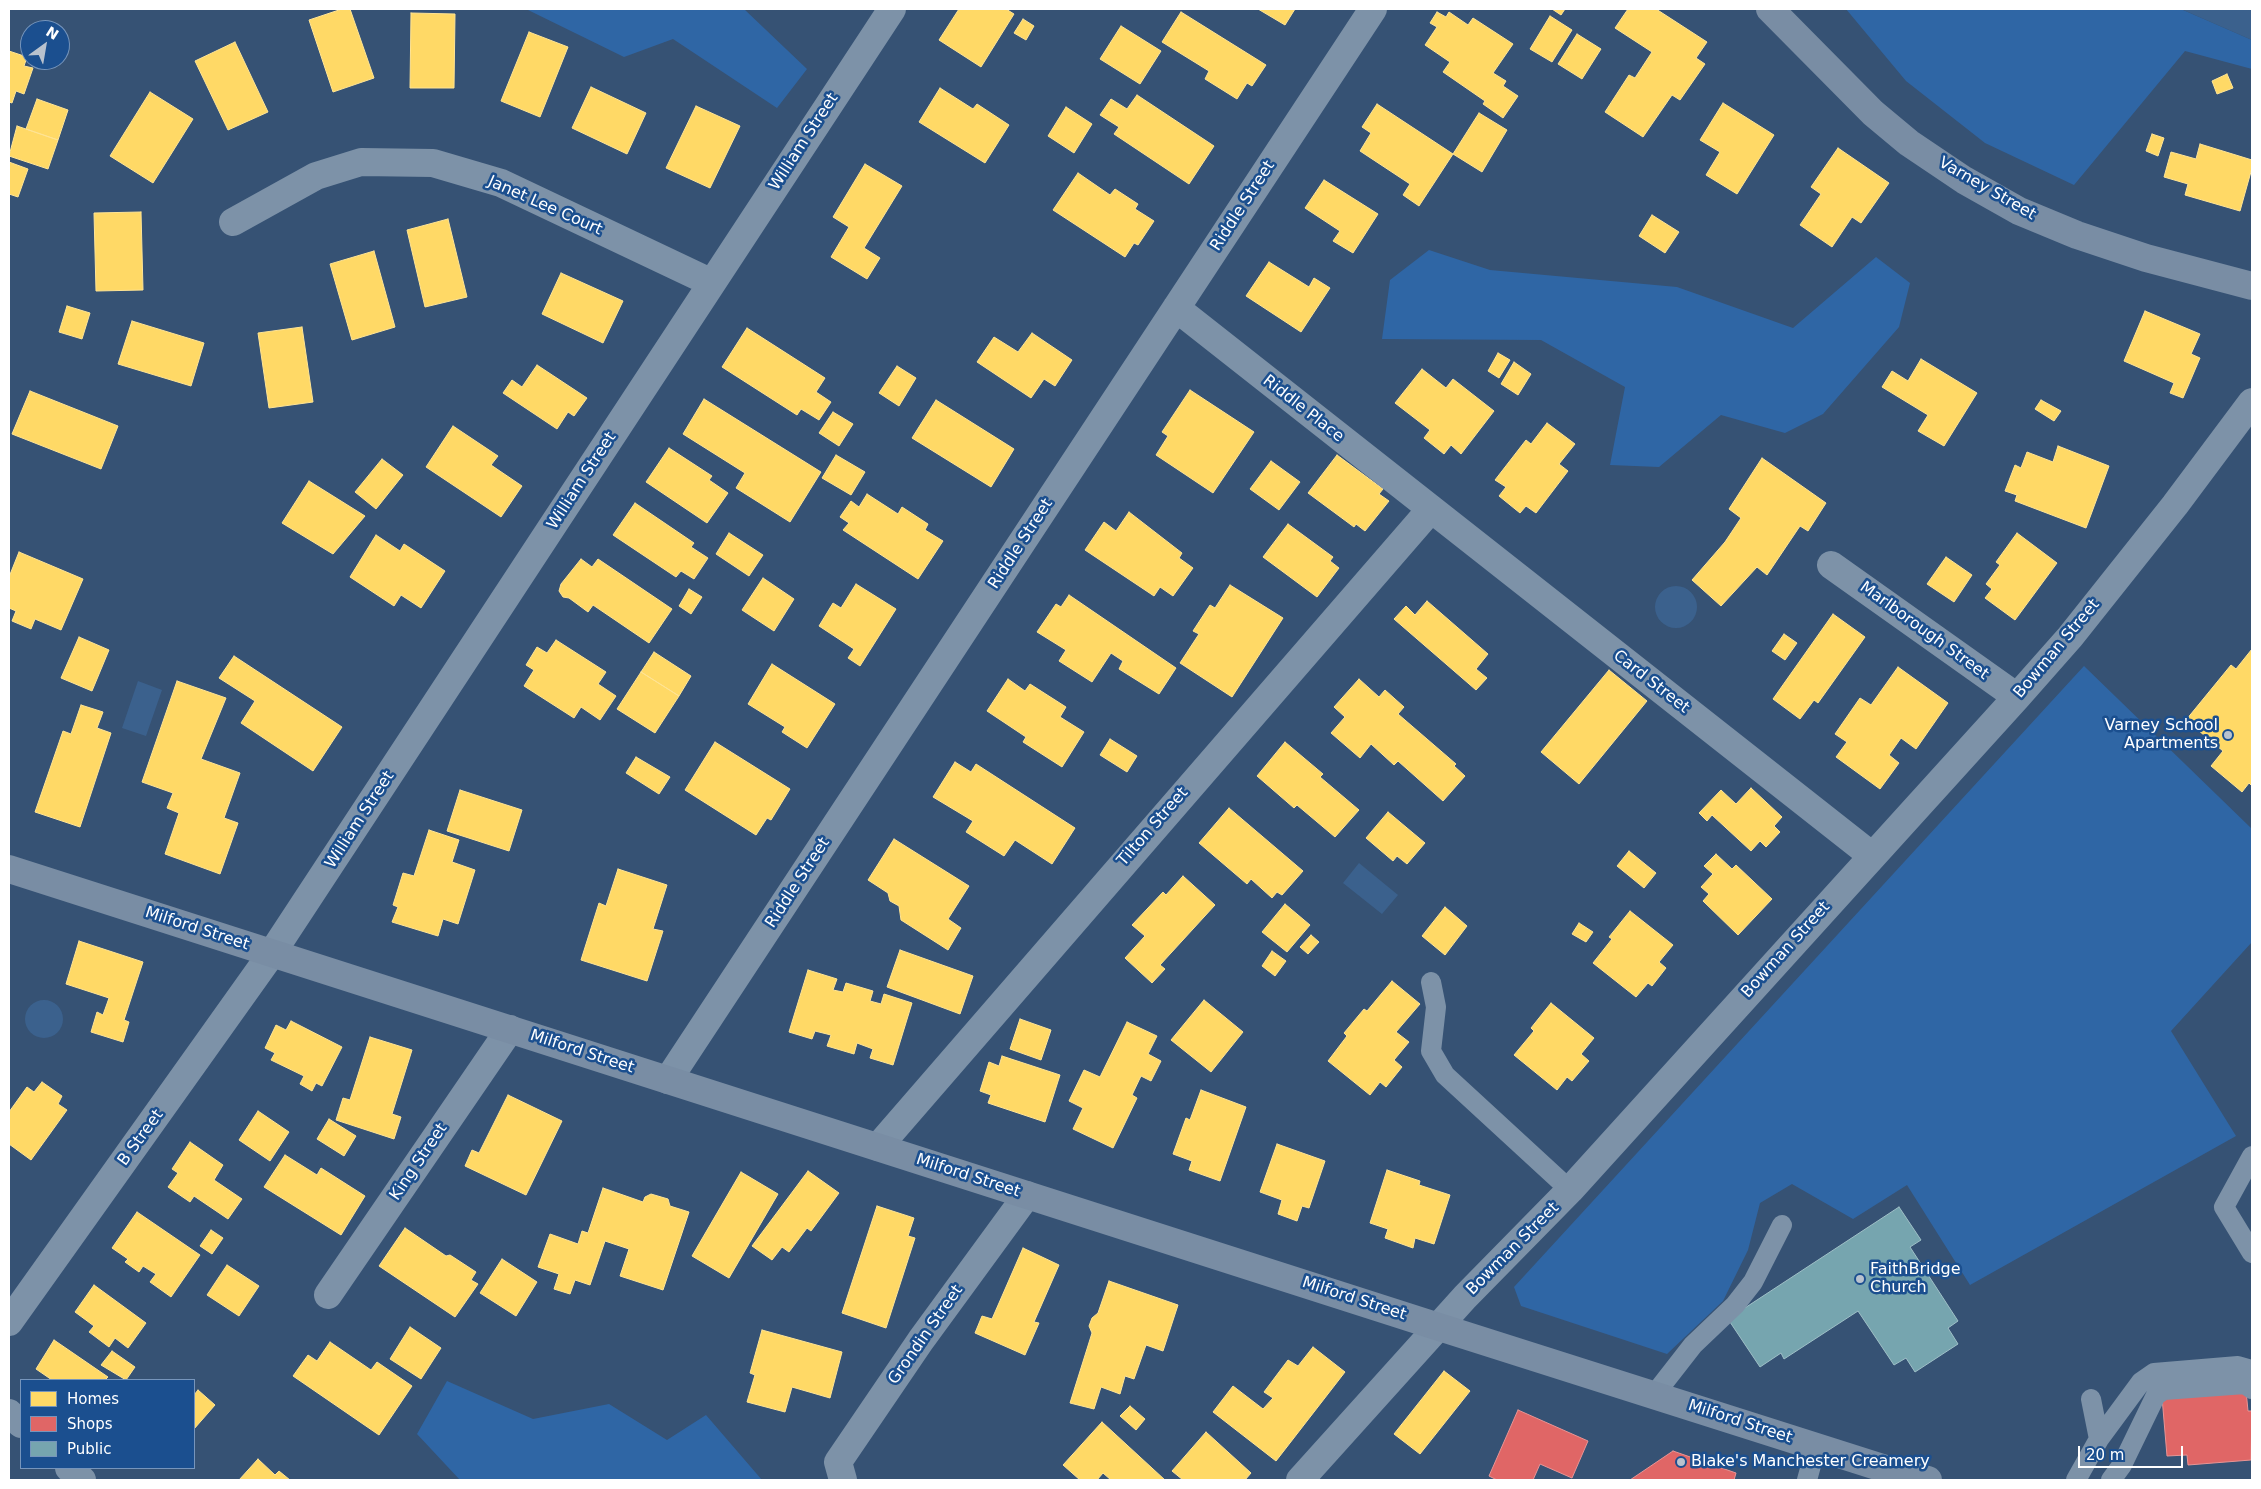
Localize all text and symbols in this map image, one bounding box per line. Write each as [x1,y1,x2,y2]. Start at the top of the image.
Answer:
north arrow [20,20,70,70]
text: N [43,23,62,43]
street label: William Street [765,90,843,194]
street label: Varney Street [1935,153,2039,225]
street label: Riddle Street [1207,157,1279,255]
street label: Janet Lee Court [485,172,605,240]
street label: Riddle Place [1259,371,1347,447]
street label: William Street [543,429,621,533]
street label: Riddle Street [985,495,1057,593]
street label: Marlborough Street [1856,578,1992,684]
street label: Bowman Street [2010,596,2104,702]
street label: Card Street [1609,646,1693,718]
place label: Varney School Apartments [2105,716,2218,754]
marker: Varney School Apartments [2222,729,2234,741]
street label: William Street [321,768,399,872]
street label: Tilton Street [1114,784,1192,870]
street label: Riddle Street [762,834,834,932]
street label: Bowman Street [1738,898,1834,1002]
street label: Milford Street [143,903,251,955]
street label: Milford Street [528,1026,636,1078]
street label: B Street [114,1106,168,1170]
street label: King Street [386,1120,452,1204]
street label: Milford Street [914,1150,1022,1202]
street label: Bowman Street [1463,1199,1563,1299]
place label: FaithBridge Church [1870,1260,1961,1298]
street label: Milford Street [1300,1273,1408,1325]
marker: FaithBridge Church [1854,1273,1866,1285]
street label: Grondin Street [885,1282,967,1388]
legend [20,1379,195,1469]
text: Homes [67,1390,119,1408]
street label: Milford Street [1686,1396,1794,1448]
text: Shops [67,1415,113,1433]
scale bar [2081,1436,2186,1468]
text: Public [67,1440,111,1458]
text: 20 m [2086,1446,2124,1464]
place label: Blake's Manchester Creamery [1691,1452,1930,1472]
marker: Blake's Manchester Creamery [1675,1456,1687,1468]

